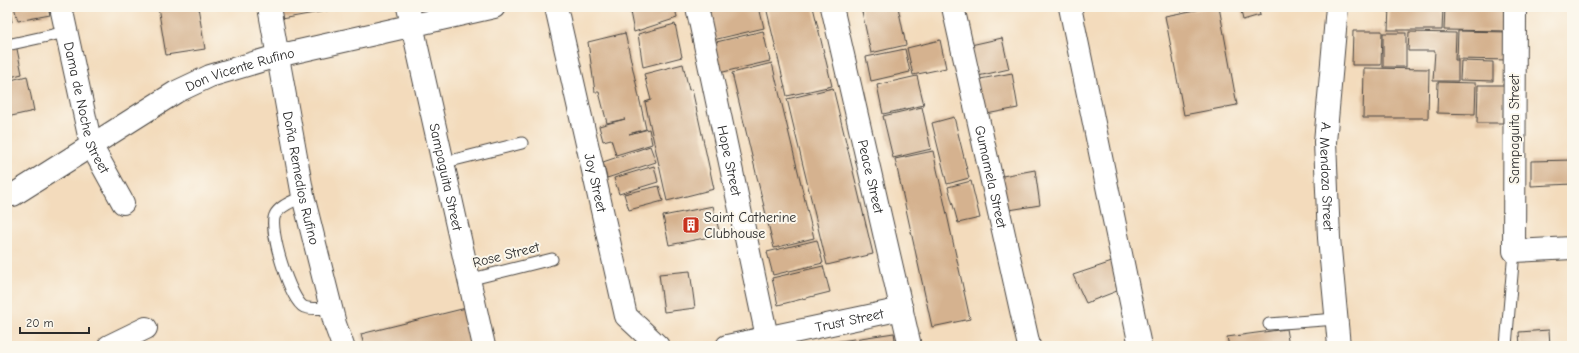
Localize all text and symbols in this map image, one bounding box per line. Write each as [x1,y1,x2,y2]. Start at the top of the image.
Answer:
street label: Dama de Noche Street [60,40,114,177]
street label: Don Vicente Rufino [182,44,296,95]
street label: Sampaguita Street [1506,73,1523,184]
street label: Doña Remedios Rufino [279,110,323,246]
street label: Sampaguita Street [426,121,467,233]
street label: A. Mendoza Street [1316,121,1337,232]
street label: Hope Street [714,124,746,198]
street label: Gumamela Street [971,124,1011,231]
street label: Peace Street [854,138,888,216]
street label: Joy Street [581,152,611,215]
place label: Saint Catherine Clubhouse [704,209,796,242]
building icon: Saint Catherine Clubhouse [681,215,701,235]
street label: Rose Street [471,238,542,271]
street label: Trust Street [813,304,886,336]
scale bar [20,309,89,335]
text: 20 m [26,316,54,330]

